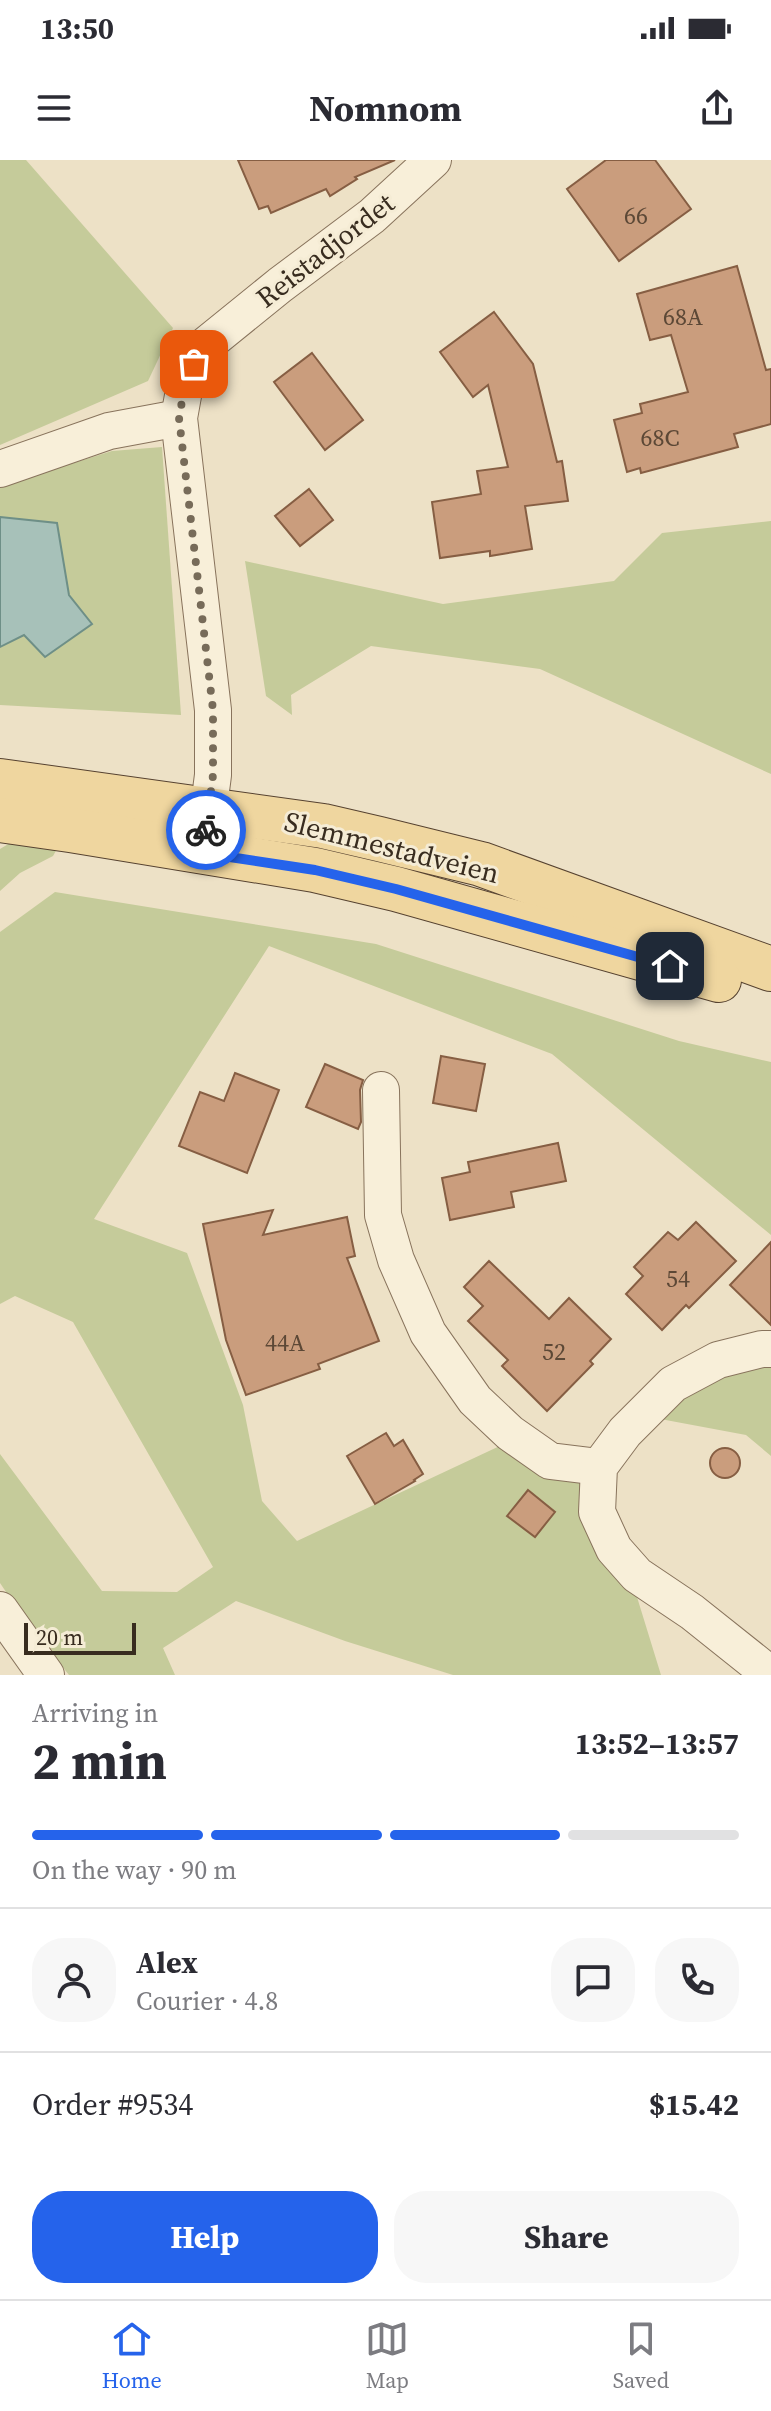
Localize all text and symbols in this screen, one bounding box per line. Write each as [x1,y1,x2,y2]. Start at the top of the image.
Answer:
text: 13:50 [40,8,114,49]
text: Nomnom [309,84,462,133]
icon: menu [32,86,76,130]
icon: share [695,86,739,130]
street label: Reistadjordet [248,183,403,316]
house number: 66 [624,199,648,232]
house number: 68A [663,300,703,333]
pin [160,330,228,398]
icon: bag [172,342,216,386]
house number: 68C [640,421,680,454]
courier [166,790,246,870]
street label: Slemmestadveien [281,802,503,892]
icon: bike [184,808,228,852]
pin [636,932,704,1000]
icon: home [648,944,692,988]
house number: 54 [666,1262,690,1295]
house number: 44A [265,1326,305,1359]
house number: 52 [542,1335,566,1368]
scale bar [24,1619,136,1655]
text: 20 m [36,1622,83,1652]
text: Arriving in [32,1695,158,1731]
text: 13:52–13:57 [575,1723,739,1764]
text: 2 min [32,1725,167,1796]
text: On the way · 90 m [32,1852,237,1888]
button: person [32,1938,116,2022]
button: chat [551,1938,635,2022]
button: phone [655,1938,739,2022]
text: Alex [136,1942,198,1983]
text: Courier · 4.8 [136,1983,278,2019]
text: Order #9534 [32,2084,193,2125]
text: $15.42 [649,2084,739,2125]
button: Help [32,2191,378,2283]
button: Share [394,2191,739,2283]
tab: Home [102,2317,162,2395]
tab: Map [365,2317,409,2395]
tab: Saved [613,2317,669,2395]

